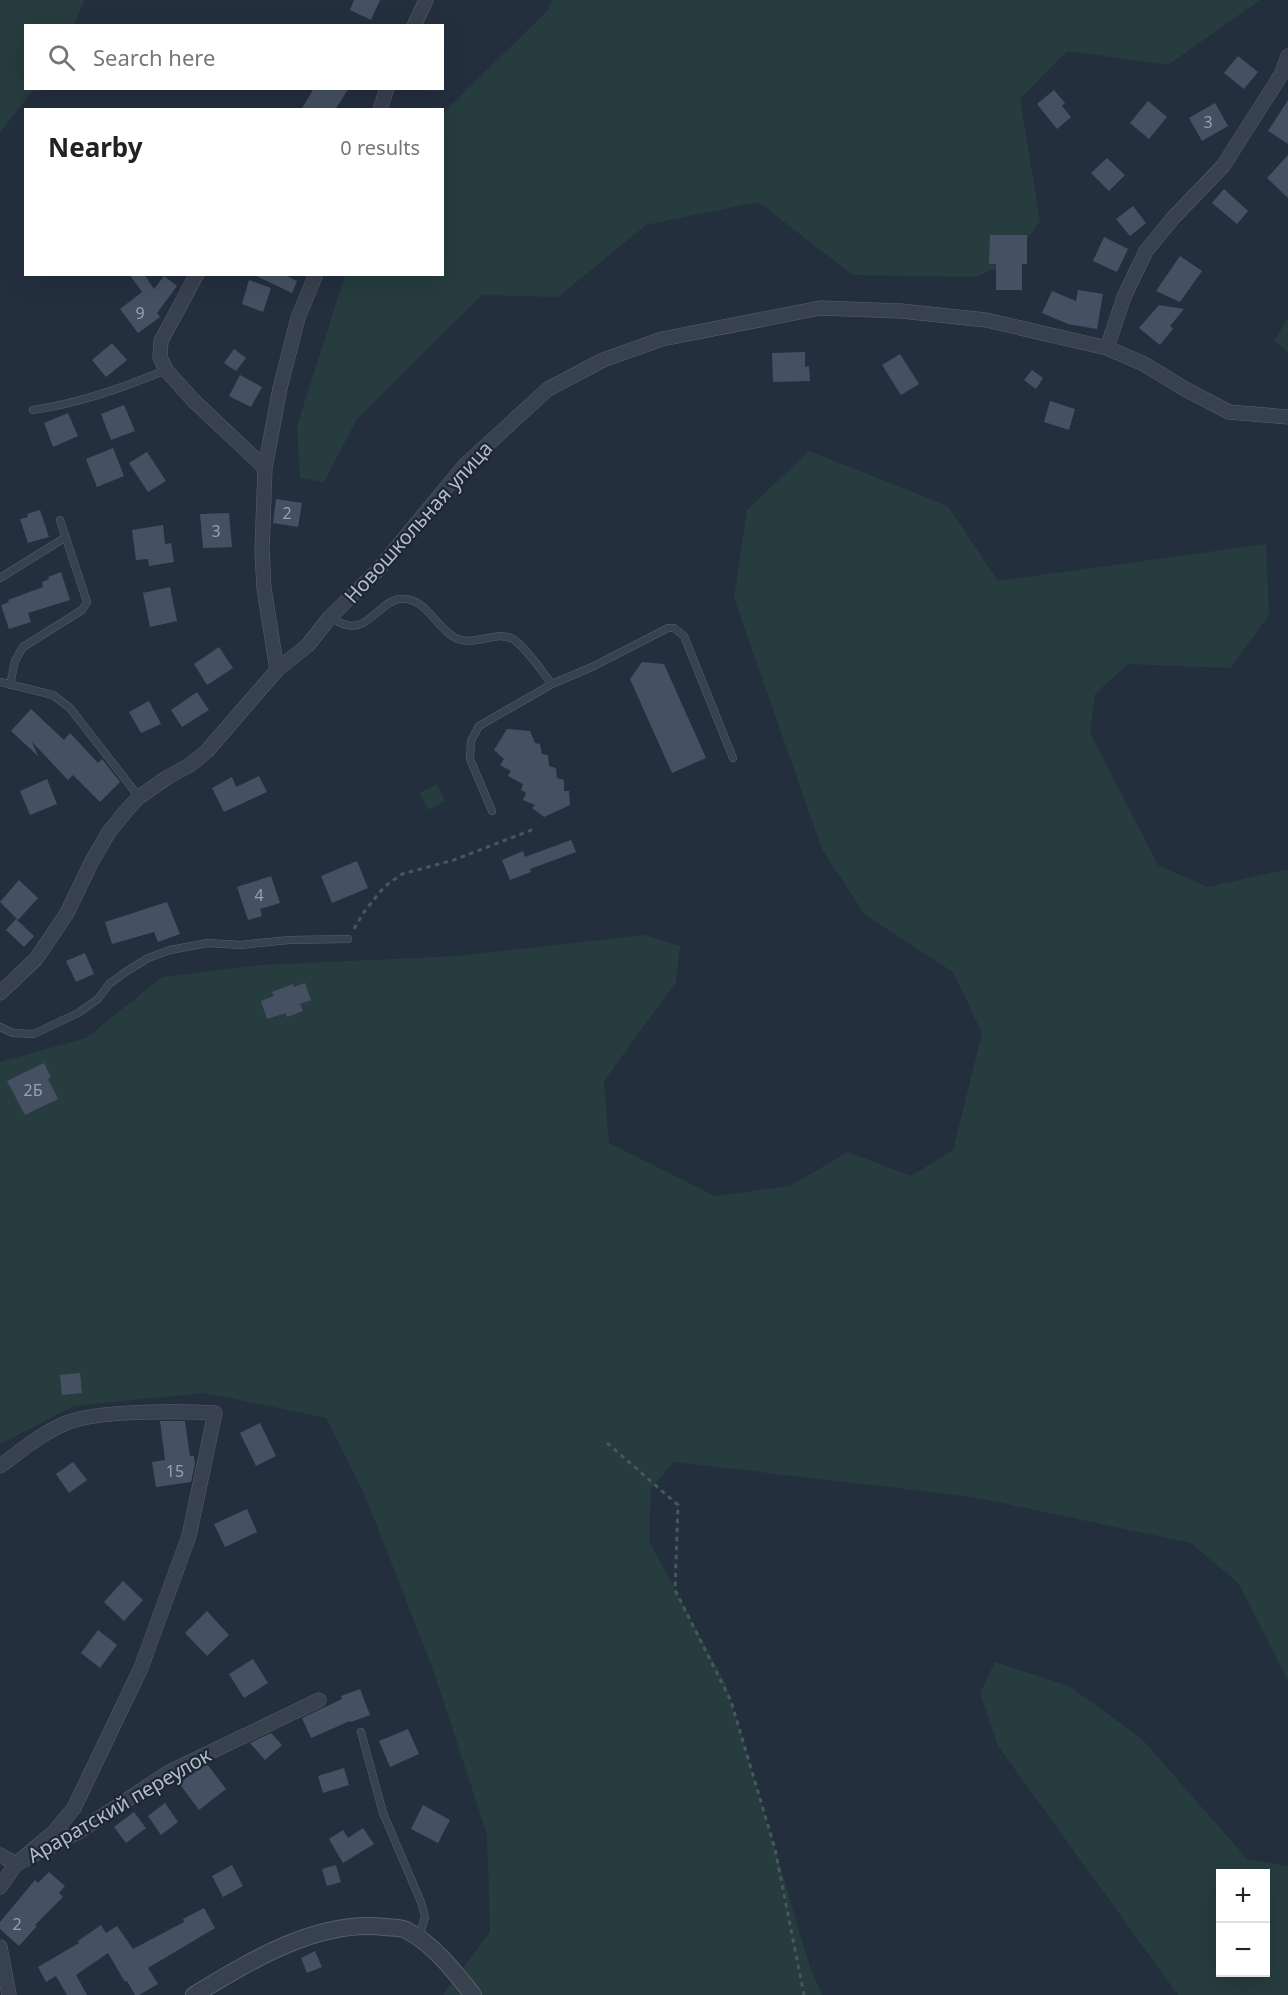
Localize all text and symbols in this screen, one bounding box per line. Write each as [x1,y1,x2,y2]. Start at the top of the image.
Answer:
search box [24,24,444,90]
icon: search [45,41,78,74]
text: Search here [93,42,215,72]
house number: 3 [1203,111,1213,133]
text: Nearby [48,129,143,165]
text: 0 results [340,134,420,161]
house number: 9 [135,302,145,324]
street label: Новошкольная улица [338,435,498,609]
house number: 2 [282,502,292,524]
house number: 3 [211,520,221,542]
house number: 4 [254,884,264,906]
house number: 2Б [24,1079,43,1101]
house number: 15 [166,1460,184,1482]
street label: Араратский переулок [22,1741,216,1869]
map controls [1216,1869,1270,1977]
button: + [1216,1869,1270,1923]
house number: 2 [12,1913,22,1935]
button: − [1216,1923,1270,1977]

